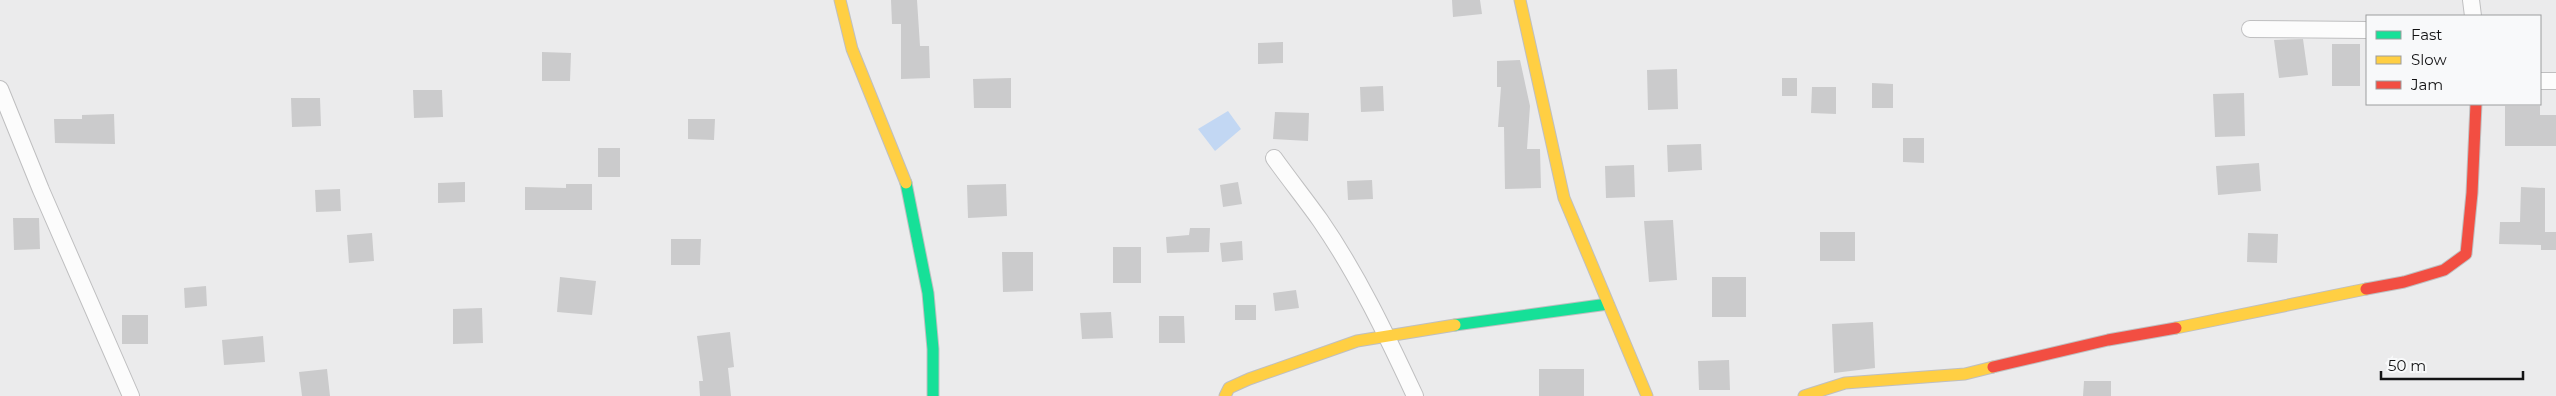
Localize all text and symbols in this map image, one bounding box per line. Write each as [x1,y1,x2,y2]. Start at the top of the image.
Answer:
legend [2366,15,2541,105]
text: Fast [2411,25,2442,44]
text: Slow [2411,50,2447,69]
text: Jam [2410,75,2443,94]
scale bar [2381,348,2524,380]
text: 50 m [2388,356,2426,375]

